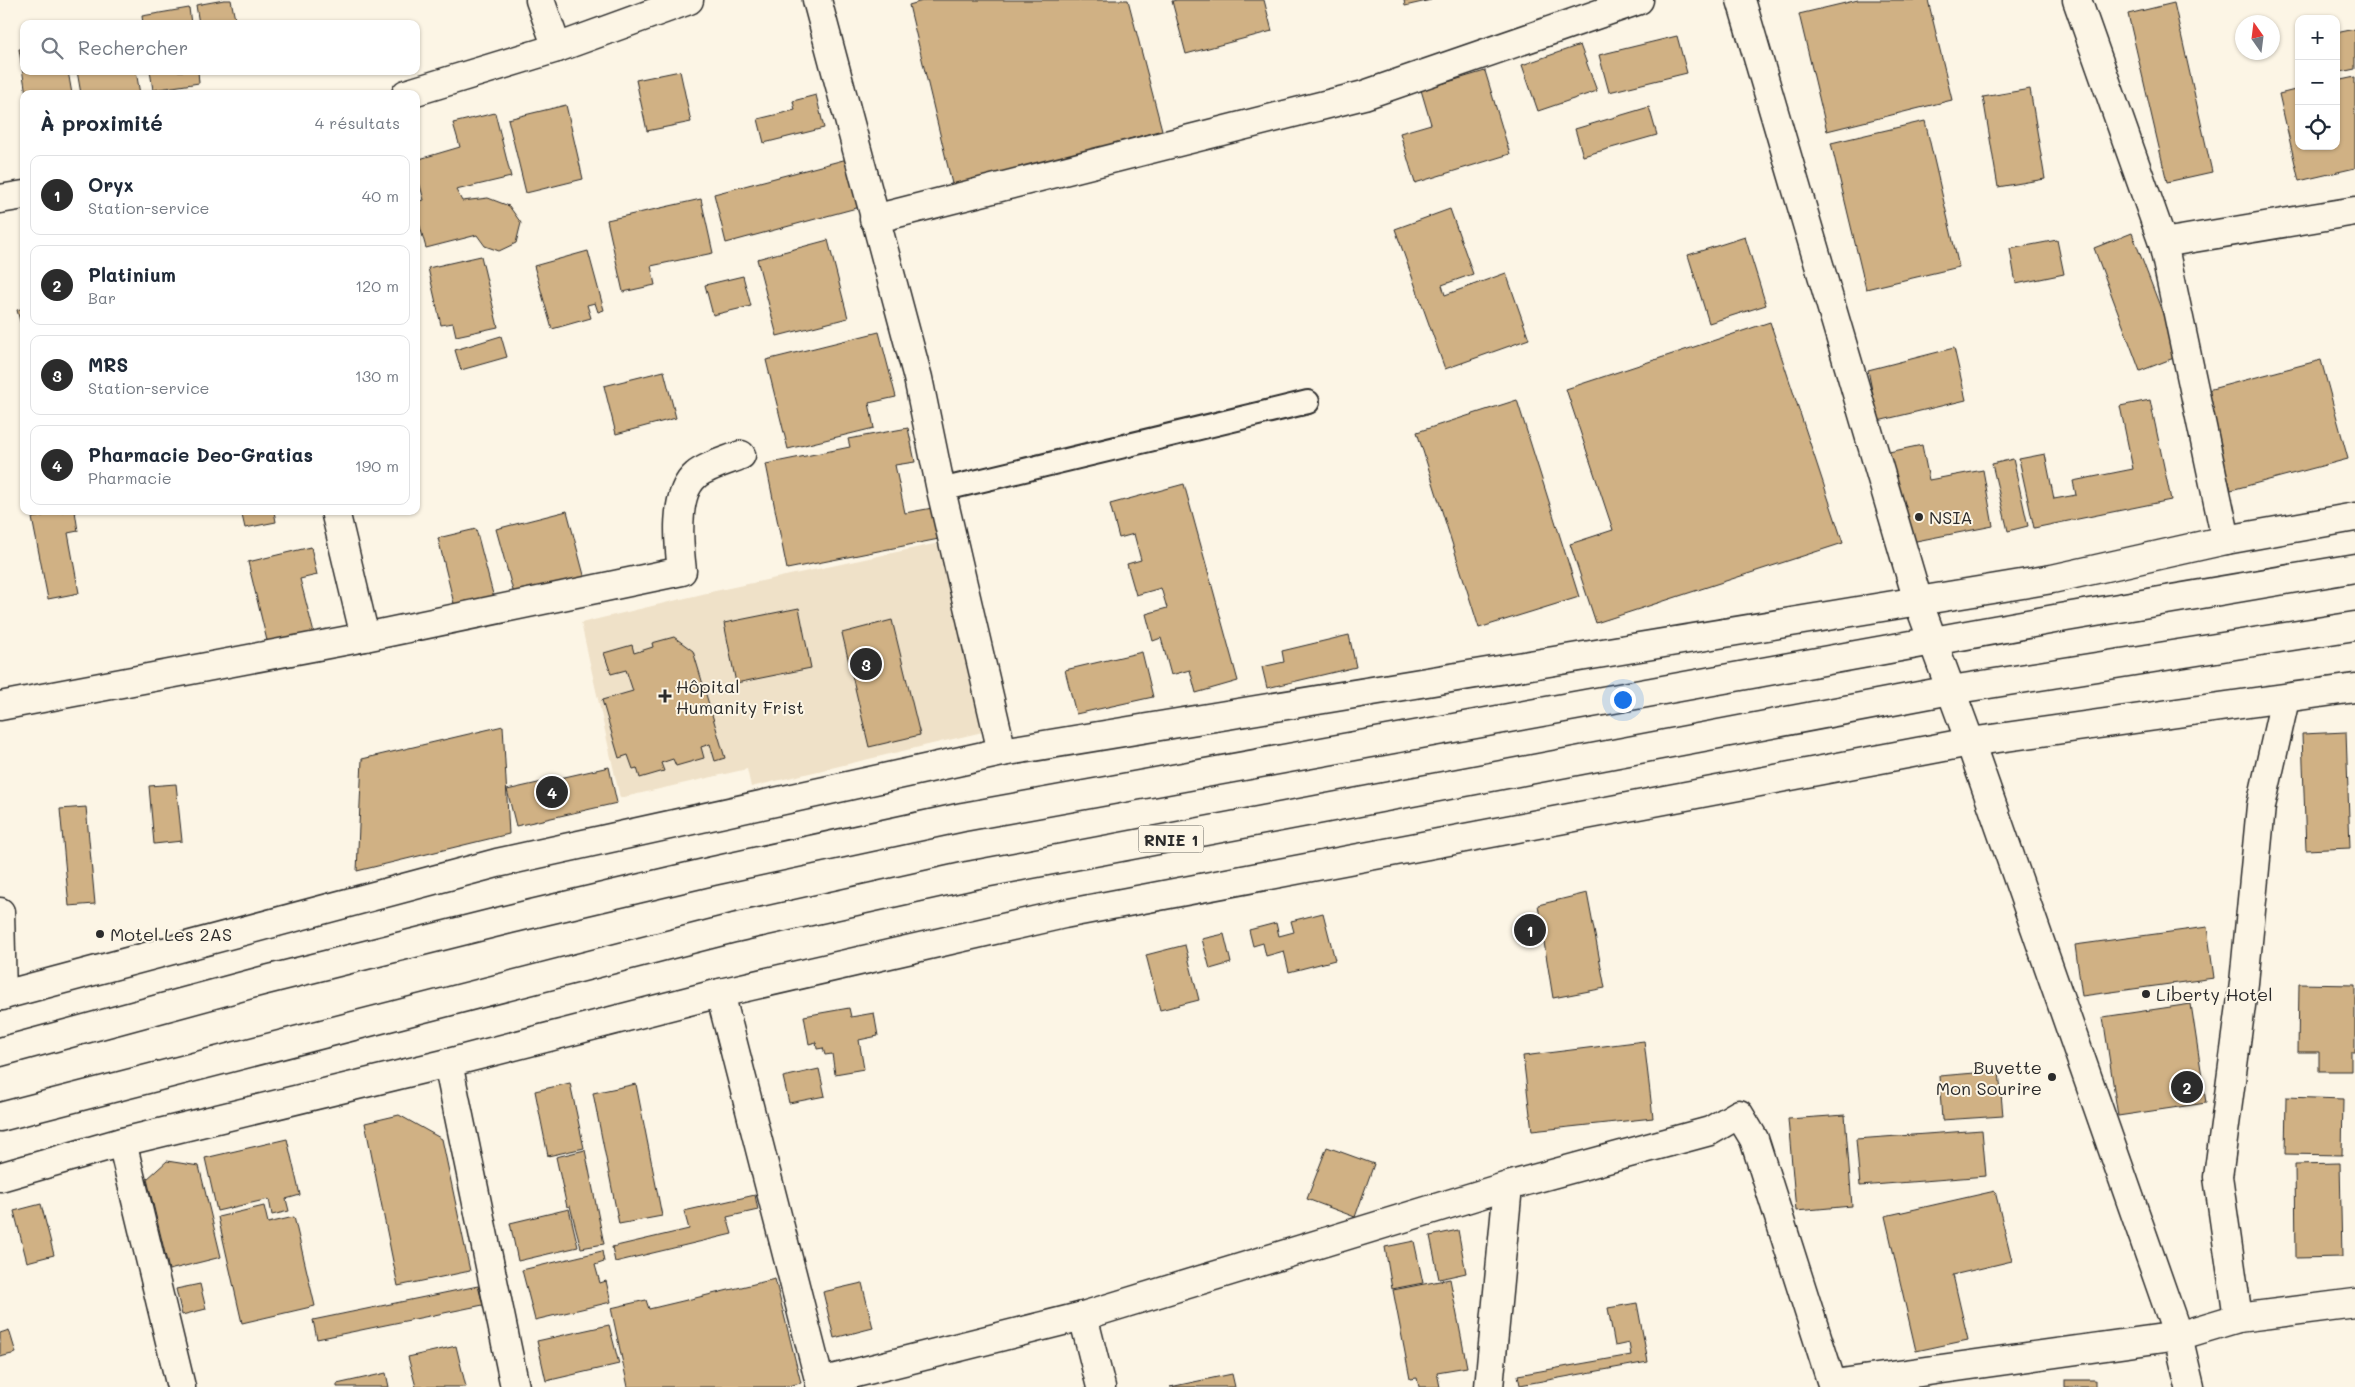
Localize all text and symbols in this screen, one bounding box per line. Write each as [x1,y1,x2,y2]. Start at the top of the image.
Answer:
north arrow [2235,15,2280,60]
map controls [2295,15,2340,150]
button: + [2295,15,2340,60]
search box [20,20,420,75]
icon: search [38,34,66,62]
text: Rechercher [78,35,188,60]
button: − [2295,60,2340,105]
button: locate [2295,105,2340,150]
text: À proximité [40,109,163,136]
text: 4 résultats [315,112,400,133]
text: Oryx [88,172,134,197]
text: 1 [53,185,61,206]
text: 40 m [362,185,399,206]
text: Station-service [88,197,209,218]
text: Platinium [88,262,176,287]
text: 2 [53,275,61,296]
text: 120 m [355,275,399,296]
text: Bar [88,287,116,308]
text: MRS [88,352,128,377]
text: 3 [52,365,62,386]
text: 130 m [355,365,399,386]
text: Station-service [88,377,209,398]
text: Pharmacie Deo-Gratias [88,442,313,467]
text: 4 [52,455,62,476]
text: 190 m [355,455,399,476]
text: Pharmacie [88,467,172,488]
place label: NSIA [1929,505,1973,529]
marker: NSIA [1913,511,1925,523]
pin: 3 [850,645,882,683]
place label: Hôpital Humanity Frist [676,674,804,719]
your location [1610,687,1636,713]
marker: Hôpital Humanity Frist [658,689,672,703]
pin: 4 [536,773,568,811]
road number: RNIE 1 [1138,826,1204,852]
pin: 1 [1514,911,1546,949]
place label: Motel Les 2AS [110,922,232,946]
marker: Motel Les 2AS [94,928,106,940]
place label: Liberty Hotel [2156,982,2273,1006]
marker: Liberty Hotel [2140,988,2152,1000]
place label: Buvette Mon Sourire [1936,1055,2042,1100]
pin: 2 [2171,1068,2203,1106]
marker: Buvette Mon Sourire [2046,1071,2058,1083]

